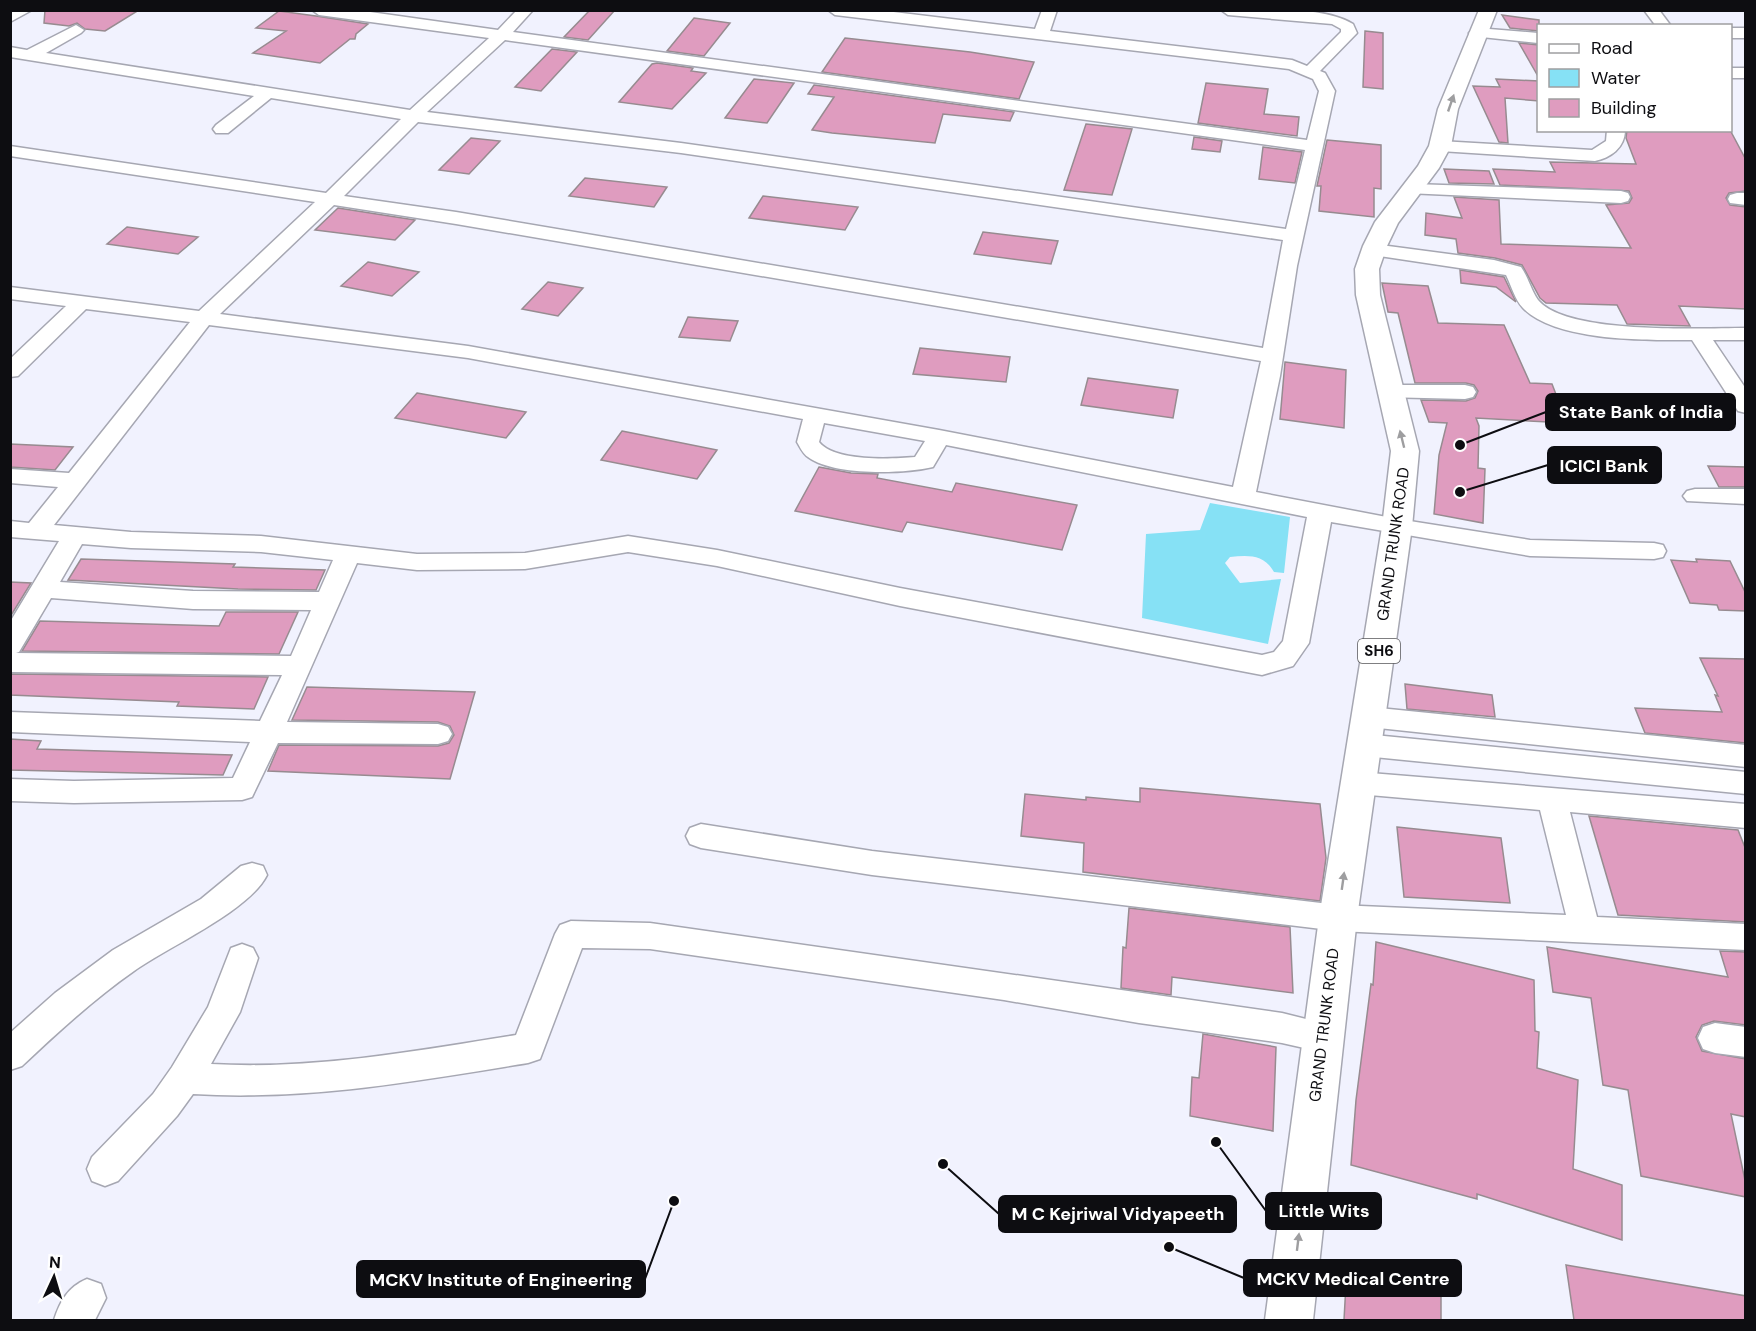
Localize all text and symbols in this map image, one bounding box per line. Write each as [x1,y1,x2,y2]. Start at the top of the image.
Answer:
legend [1537,24,1732,132]
text: Road [1591,36,1633,60]
text: Water [1591,66,1641,90]
one-way arrow [1447,94,1457,112]
text: Building [1591,96,1656,120]
callout: State Bank of India [1546,394,1735,430]
text: State Bank of India [1559,400,1723,424]
one-way arrow [1397,430,1407,448]
callout: ICICI Bank [1548,447,1661,483]
text: ICICI Bank [1559,454,1649,478]
street label: GRAND TRUNK ROAD [1372,466,1414,622]
road number: SH6 [1358,639,1400,663]
one-way arrow [1338,872,1347,891]
street label: GRAND TRUNK ROAD [1304,947,1344,1103]
callout: Little Wits [1266,1193,1381,1229]
callout: M C Kejriwal Vidyapeeth [999,1196,1236,1232]
text: Little Wits [1278,1199,1370,1223]
text: M C Kejriwal Vidyapeeth [1012,1202,1224,1226]
one-way arrow [1293,1232,1303,1251]
north arrow [24,1247,84,1307]
text: N [48,1252,62,1273]
callout: MCKV Medical Centre [1244,1260,1461,1296]
callout: MCKV Institute of Engineering [357,1261,645,1297]
text: MCKV Medical Centre [1256,1267,1450,1291]
text: MCKV Institute of Engineering [369,1268,633,1292]

